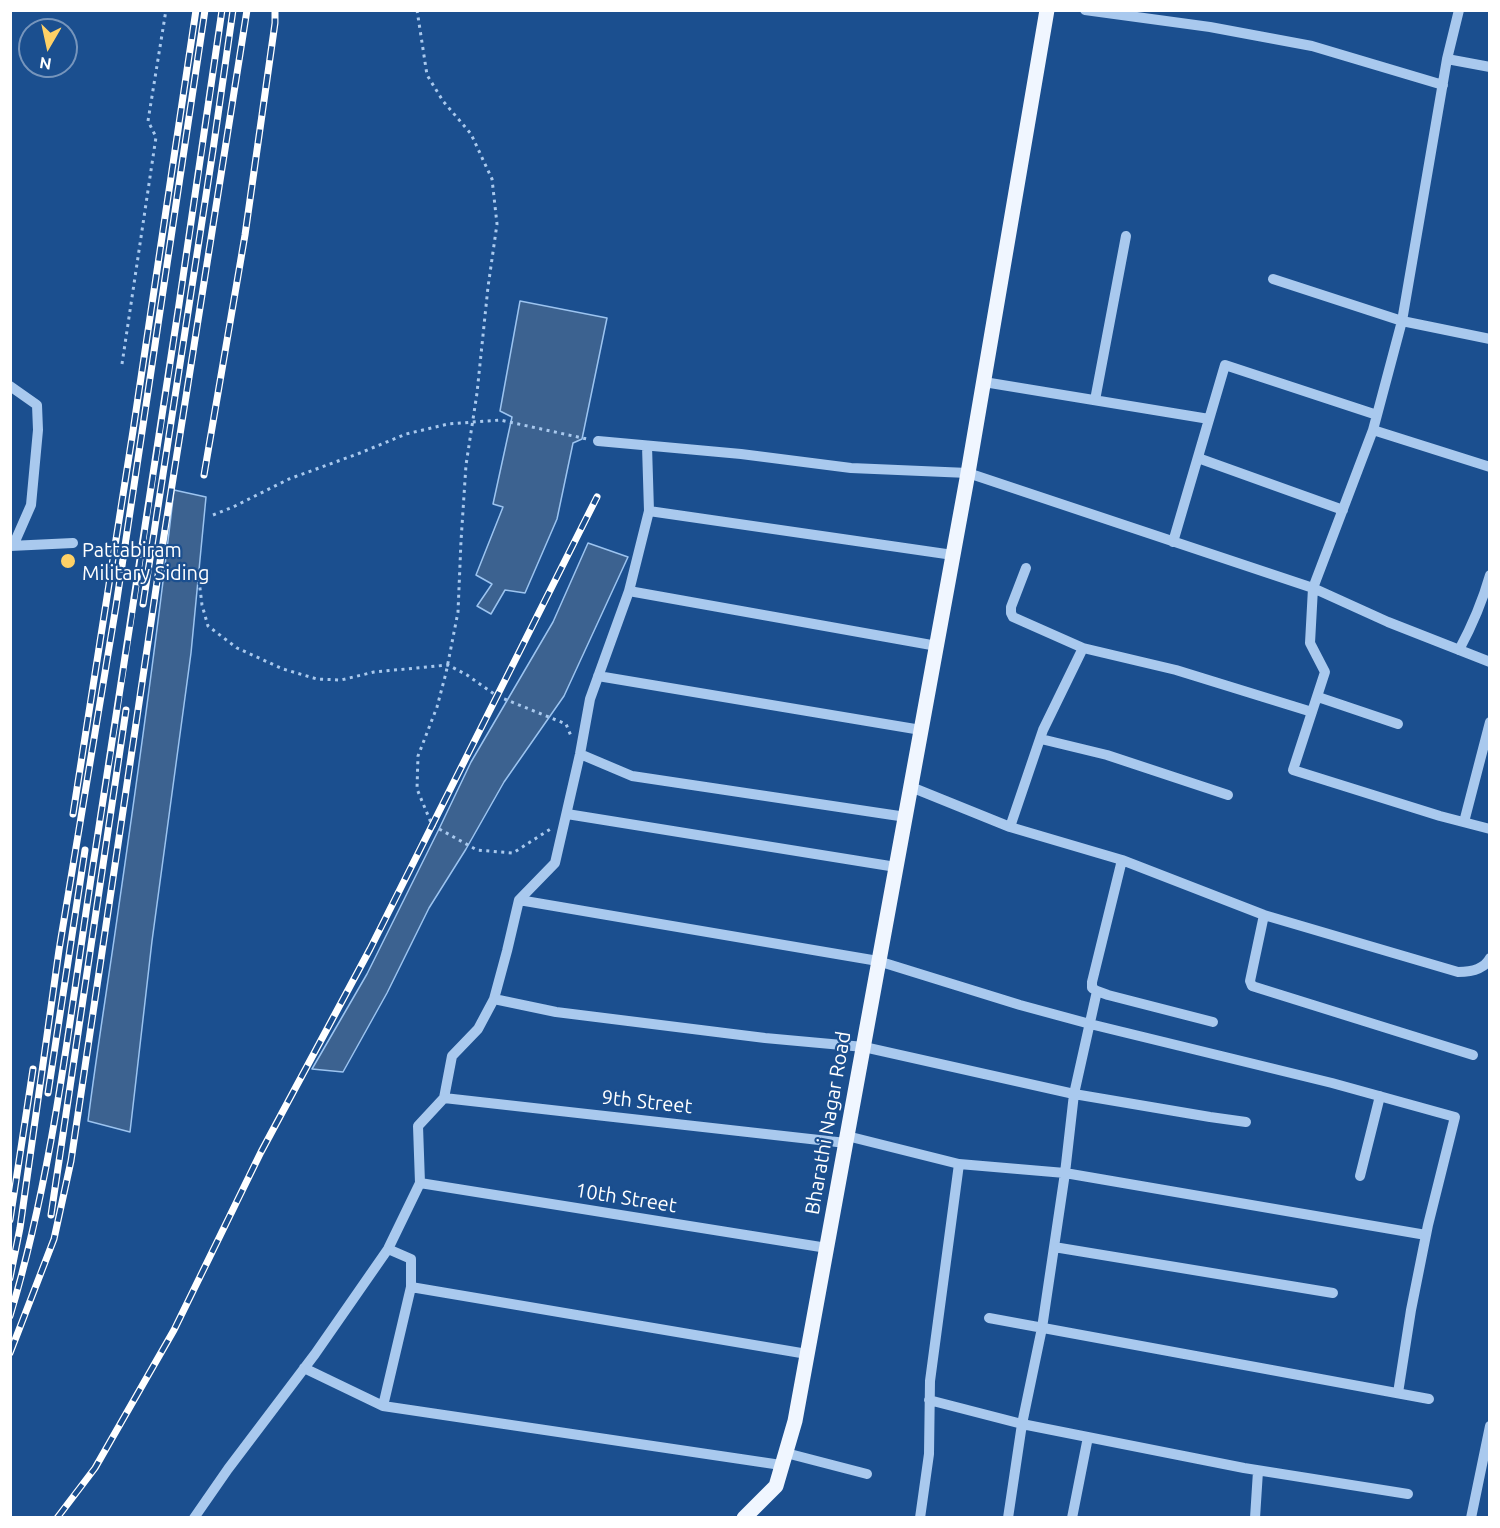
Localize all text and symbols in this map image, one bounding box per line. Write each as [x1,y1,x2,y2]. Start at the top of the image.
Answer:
north arrow [18,18,78,78]
text: N [38,54,53,74]
place label: Pattabiram Military Siding [82,538,209,585]
marker: Pattabiram Military Siding [59,552,77,570]
street label: Bharathi Nagar Road [800,1030,856,1216]
street label: 9th Street [601,1085,693,1119]
street label: 10th Street [574,1178,678,1218]

